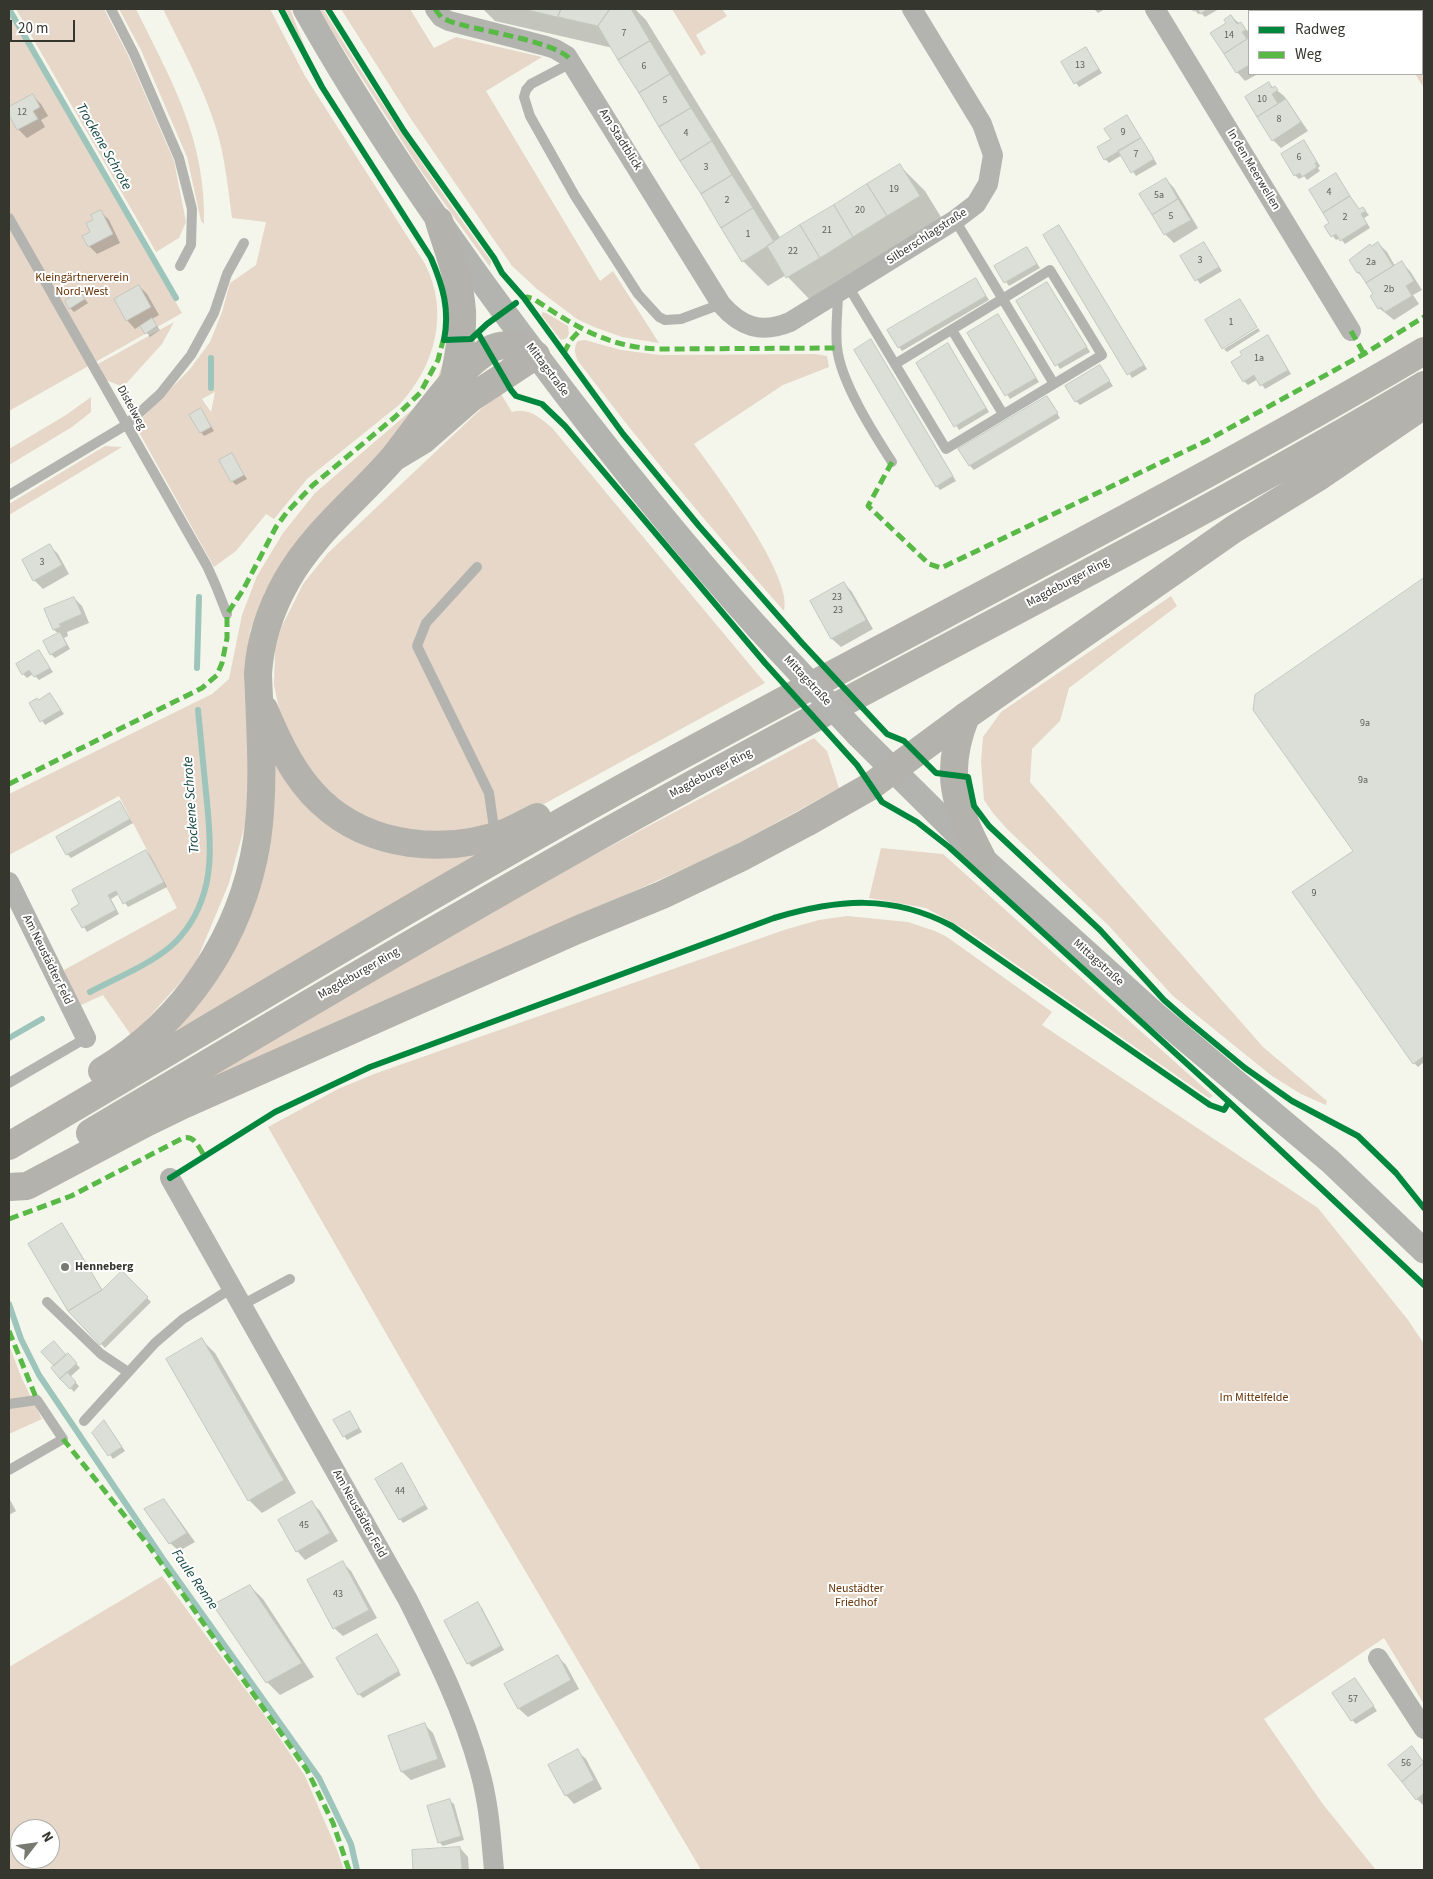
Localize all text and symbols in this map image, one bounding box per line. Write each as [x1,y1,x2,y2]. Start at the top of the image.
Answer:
scale bar [12,10,78,42]
legend [1248,10,1423,75]
text: 20 m [18,18,48,39]
text: Radweg [1295,19,1345,40]
house number: 7 [622,28,626,40]
house number: 14 [1224,30,1234,42]
text: Weg [1295,44,1322,65]
house number: 13 [1075,60,1085,72]
house number: 6 [642,61,646,73]
house number: 10 [1257,94,1267,106]
house number: 5 [663,95,667,107]
water label: Trockene Schrote [71,101,135,193]
house number: 12 [17,107,27,119]
street label: Am Stadtblick [595,107,645,173]
house number: 8 [1277,114,1281,126]
house number: 9 [1121,127,1125,139]
street label: In den Meerwellen [1223,127,1283,213]
house number: 4 [684,128,688,140]
house number: 7 [1134,149,1138,161]
house number: 6 [1297,152,1301,164]
house number: 3 [704,162,708,174]
house number: 19 [889,184,899,196]
house number: 4 [1327,187,1331,199]
house number: 5a [1154,190,1164,202]
house number: 2 [725,195,729,207]
house number: 20 [855,205,865,217]
street label: Silberschlagstraße [884,206,970,268]
house number: 5 [1169,211,1173,223]
house number: 2 [1343,212,1347,224]
house number: 21 [822,225,832,237]
house number: 1 [746,229,750,241]
house number: 22 [788,246,798,258]
house number: 3 [1198,255,1202,267]
house number: 2a [1366,257,1376,269]
park label: Kleingärtnerverein Nord-West [35,271,129,299]
house number: 2b [1384,284,1394,296]
house number: 1 [1229,317,1233,329]
street label: Mittagstraße [522,341,572,399]
house number: 1a [1254,353,1264,365]
street label: Distelweg [113,383,149,433]
street label: Magdeburger Ring [1024,555,1112,611]
house number: 3 [40,557,44,569]
house number: 23 [832,592,842,604]
house number: 23 [833,605,843,617]
street label: Mittagstraße [780,653,834,709]
house number: 9a [1360,718,1370,730]
street label: Magdeburger Ring [667,746,755,802]
water label: Trockene Schrote [180,756,204,854]
house number: 9a [1358,775,1368,787]
house number: 9 [1312,888,1316,900]
street label: Am Neustädter Feld [19,913,75,1007]
street label: Mittagstraße [1070,937,1126,989]
street label: Magdeburger Ring [316,945,402,1003]
place label: Henneberg [75,1260,133,1274]
marker: Henneberg [59,1261,71,1273]
park label: Im Mittelfelde [1220,1391,1288,1405]
street label: Am Neustädter Feld [329,1468,389,1560]
house number: 44 [395,1486,405,1498]
house number: 45 [299,1520,309,1532]
water label: Faule Renne [167,1546,221,1614]
park label: Neustädter Friedhof [828,1582,884,1610]
house number: 43 [333,1589,343,1601]
house number: 57 [1348,1694,1358,1706]
house number: 56 [1401,1758,1411,1770]
north arrow [10,1819,60,1869]
text: N [36,1828,58,1846]

